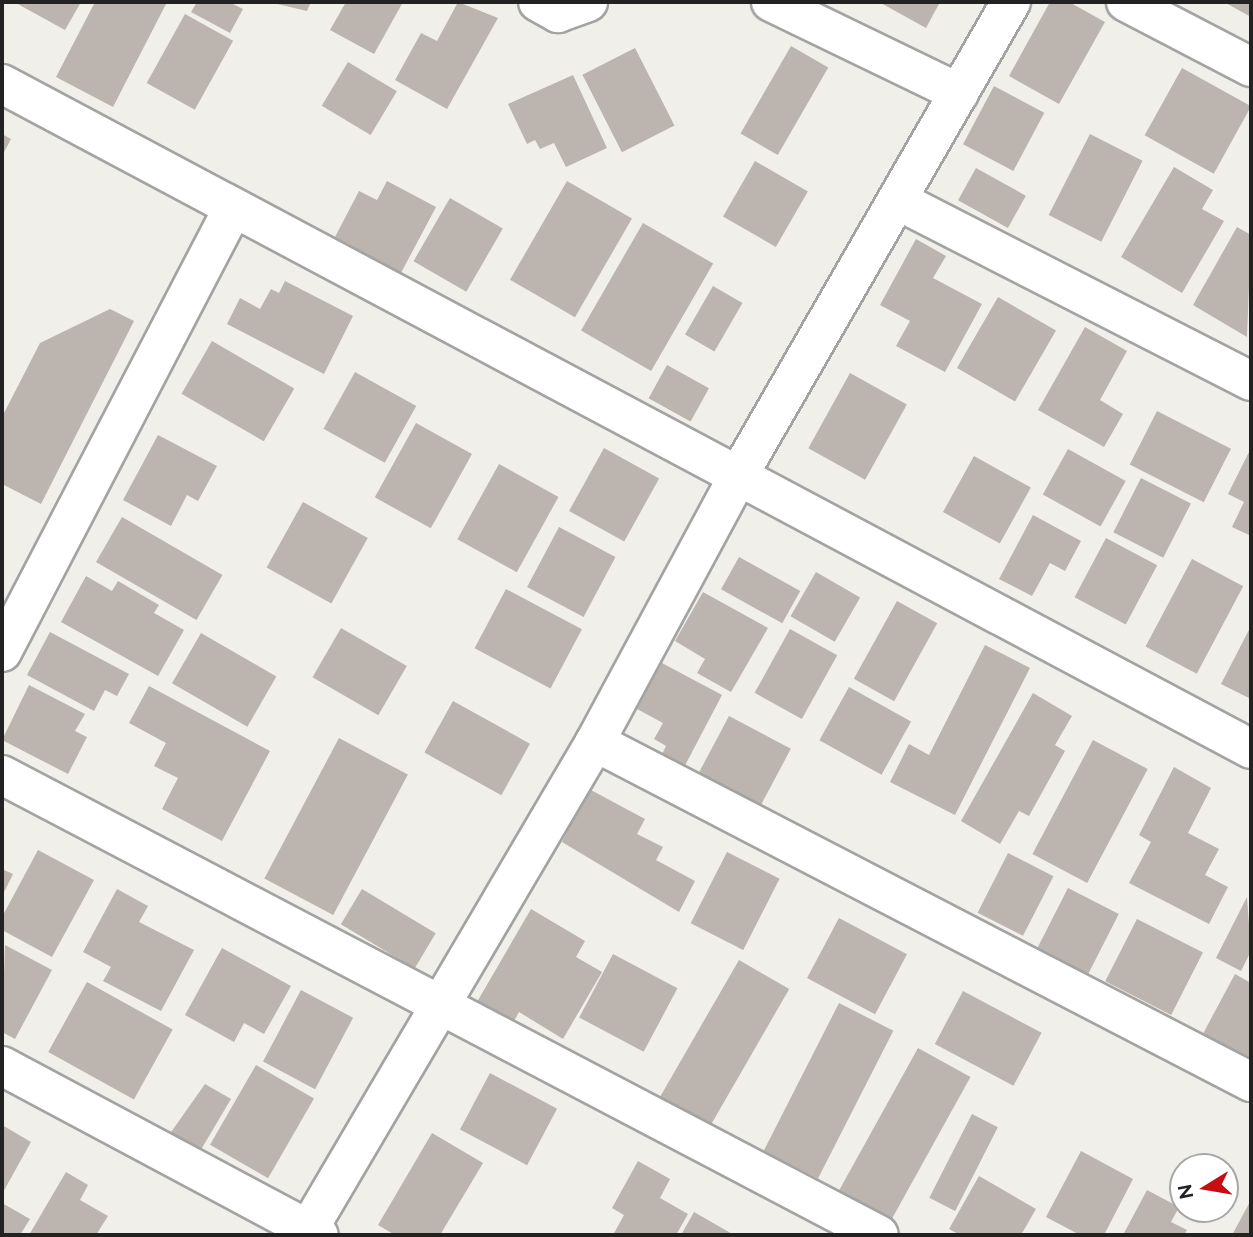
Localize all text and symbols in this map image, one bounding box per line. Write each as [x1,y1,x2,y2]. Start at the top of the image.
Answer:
north arrow [1169,1153,1239,1223]
text: N [1173,1182,1198,1201]

